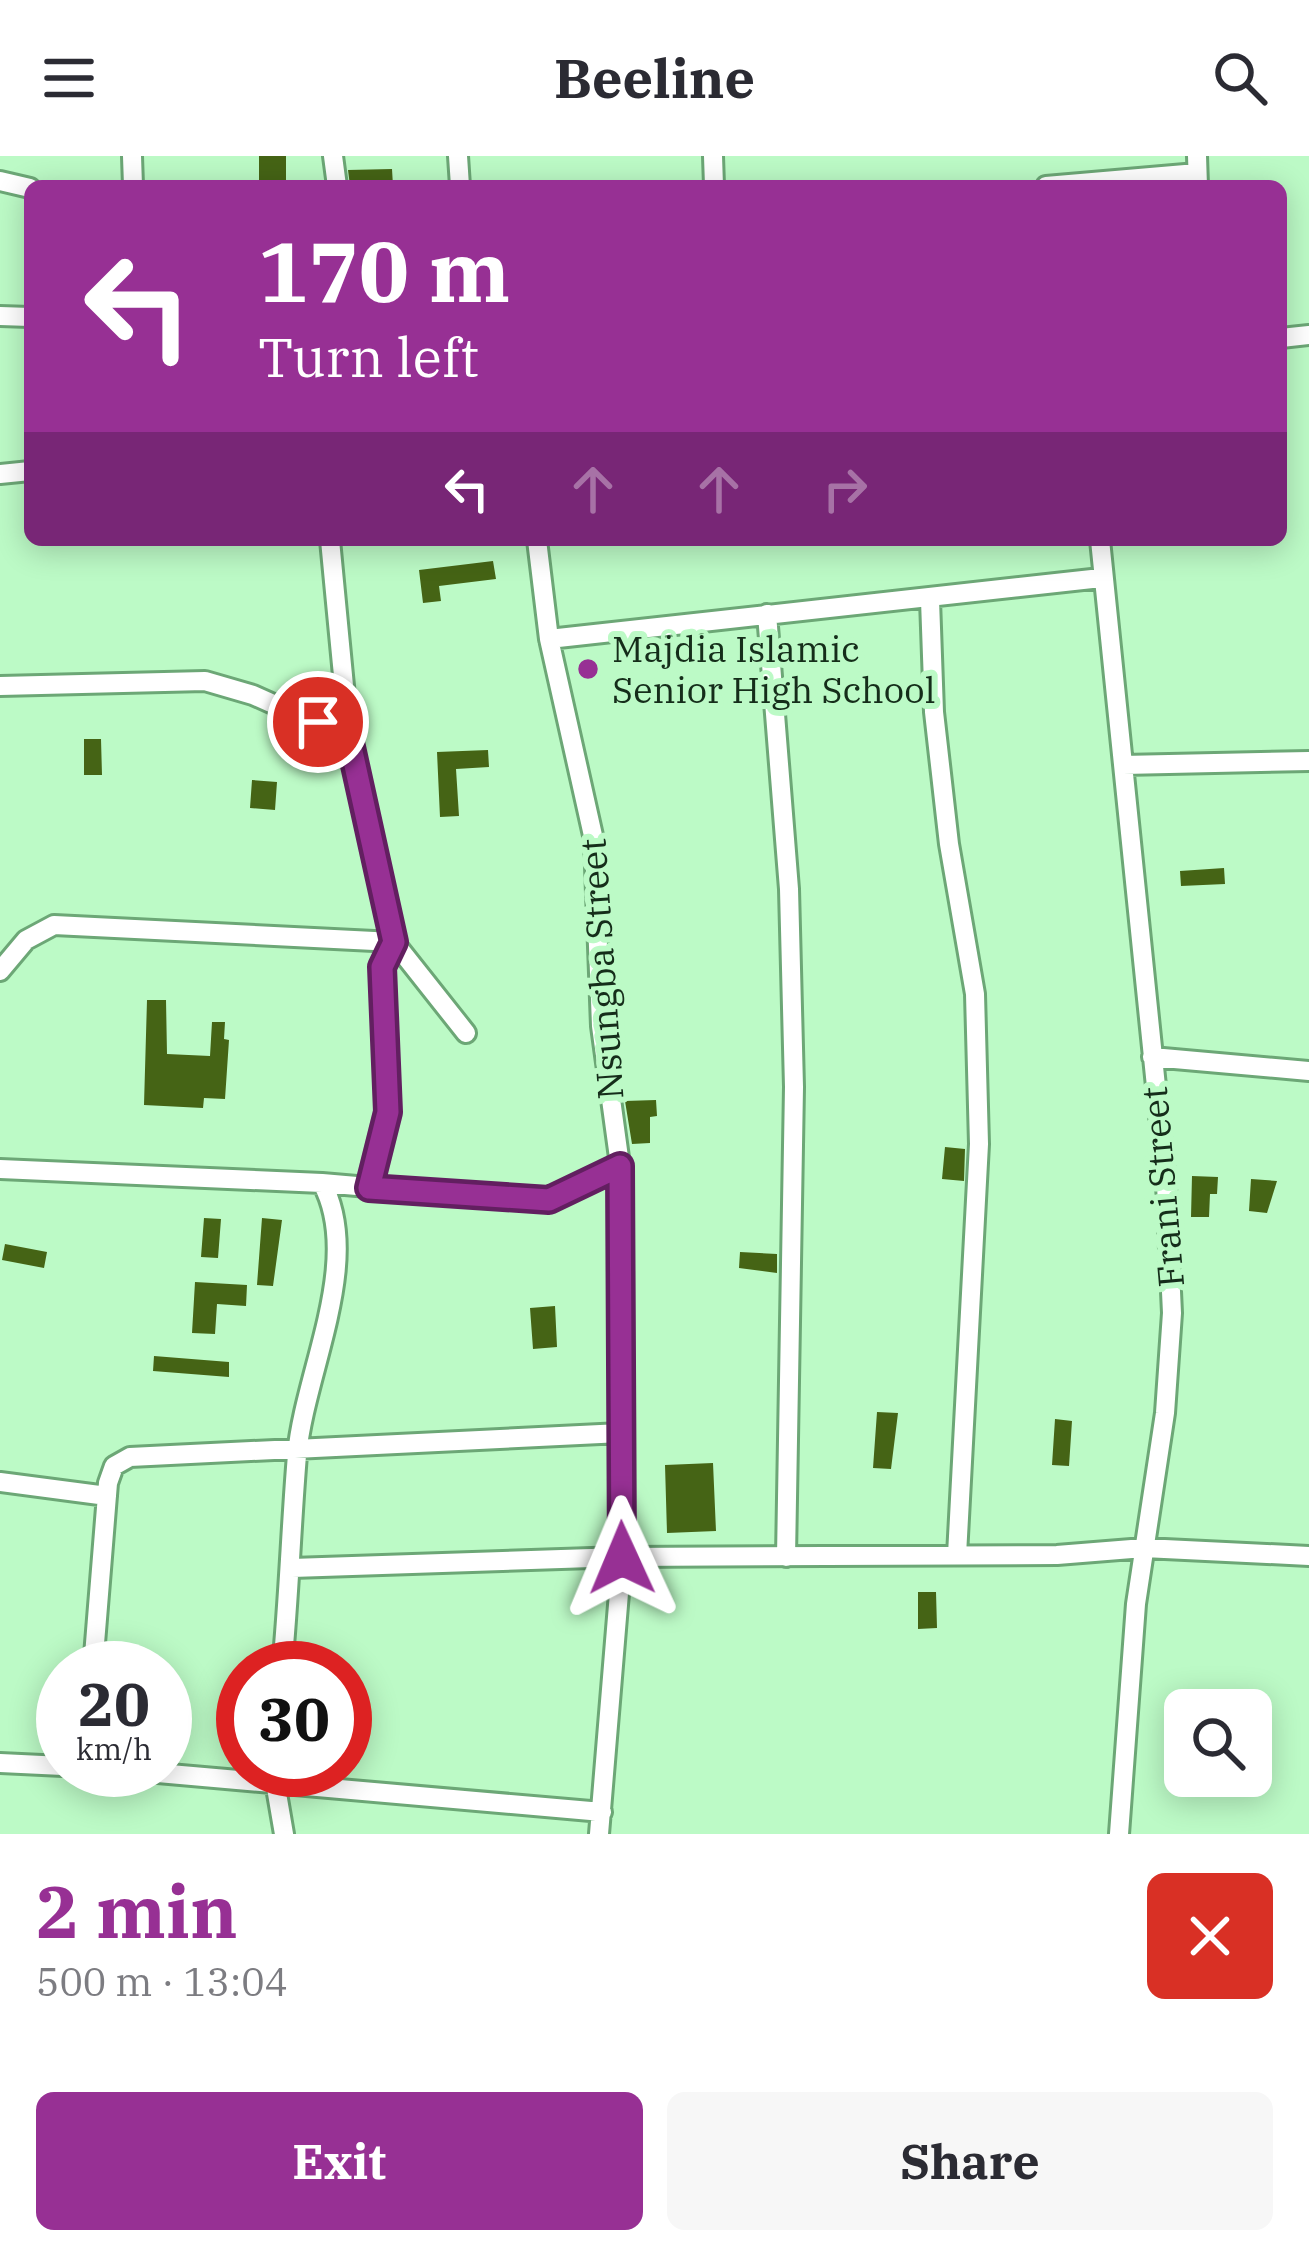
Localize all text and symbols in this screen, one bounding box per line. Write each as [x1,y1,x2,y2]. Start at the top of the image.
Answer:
text: Beeline [554,43,755,113]
icon: menu [36,45,102,111]
icon: search [1207,45,1273,111]
text: 170 m [258,216,510,325]
icon: left [60,228,216,384]
text: Turn left [258,322,479,392]
icon: left [434,456,500,522]
icon: ahead [560,456,626,522]
icon: ahead [686,456,752,522]
icon: right [812,456,878,522]
place label: Majdia Islamic Senior High School [612,625,935,713]
marker: Majdia Islamic Senior High School [575,656,601,682]
pin [267,671,369,773]
icon: arrive [285,689,351,755]
street label: Nsungba Street [568,837,634,1101]
street label: Frani Street [1130,1085,1194,1289]
position arrow [559,1495,685,1621]
speed limit sign: 30 [216,1641,372,1797]
text: 20 [78,1664,150,1743]
map controls [1164,1689,1272,1797]
button: search [1164,1689,1272,1797]
text: km/h [76,1729,152,1768]
text: 2 min [36,1864,238,1958]
button: close [1147,1873,1273,1999]
text: 500 m · 13:04 [36,1956,288,2007]
button: Exit [36,2092,643,2230]
button: Share [667,2092,1273,2230]

